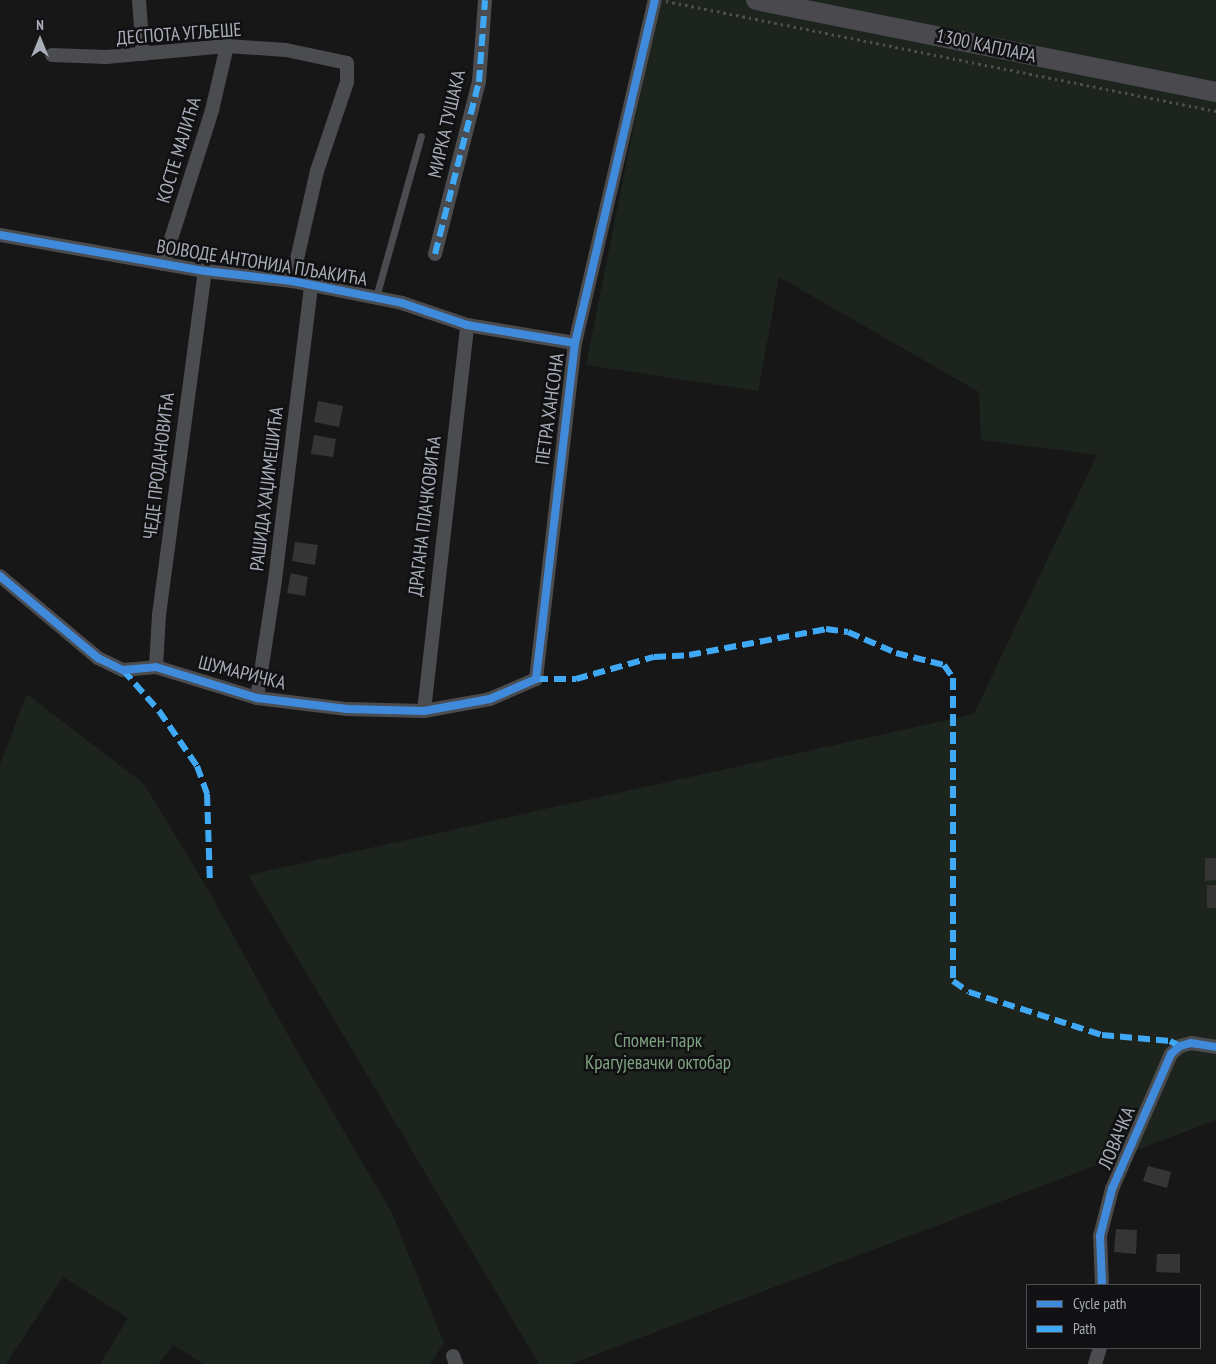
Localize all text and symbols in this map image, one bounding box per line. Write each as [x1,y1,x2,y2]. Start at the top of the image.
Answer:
north arrow [15,15,65,65]
text: N [36,16,44,34]
street label: ДЕСПОТА УГЉЕШЕ [115,18,243,50]
street label: 1300 КАПЛАРА [934,24,1038,68]
street label: МИРКА ТУШАКА [423,67,471,181]
street label: КОСТЕ МАЛИЋА [152,94,206,206]
street label: ВОЈВОДЕ АНТОНИЈА ПЉАКИЋА [154,235,370,291]
street label: ПЕТРА ХАНСОНА [531,351,569,467]
street label: ЧЕДЕ ПРОДАНОВИЋА [139,391,179,541]
street label: РАШИДА ХАЏИМЕШИЋА [246,405,288,573]
street label: ДРАГАНА ПЛАЧКОВИЋА [404,434,446,598]
street label: ШУМАРИЧКА [196,651,288,695]
park label: Спомен-парк Крагујевачки октобар [585,1030,731,1074]
street label: ЛОВАЧКА [1094,1103,1140,1173]
legend [1026,1284,1201,1349]
text: Cycle path [1073,1294,1126,1313]
text: Path [1073,1319,1096,1338]

